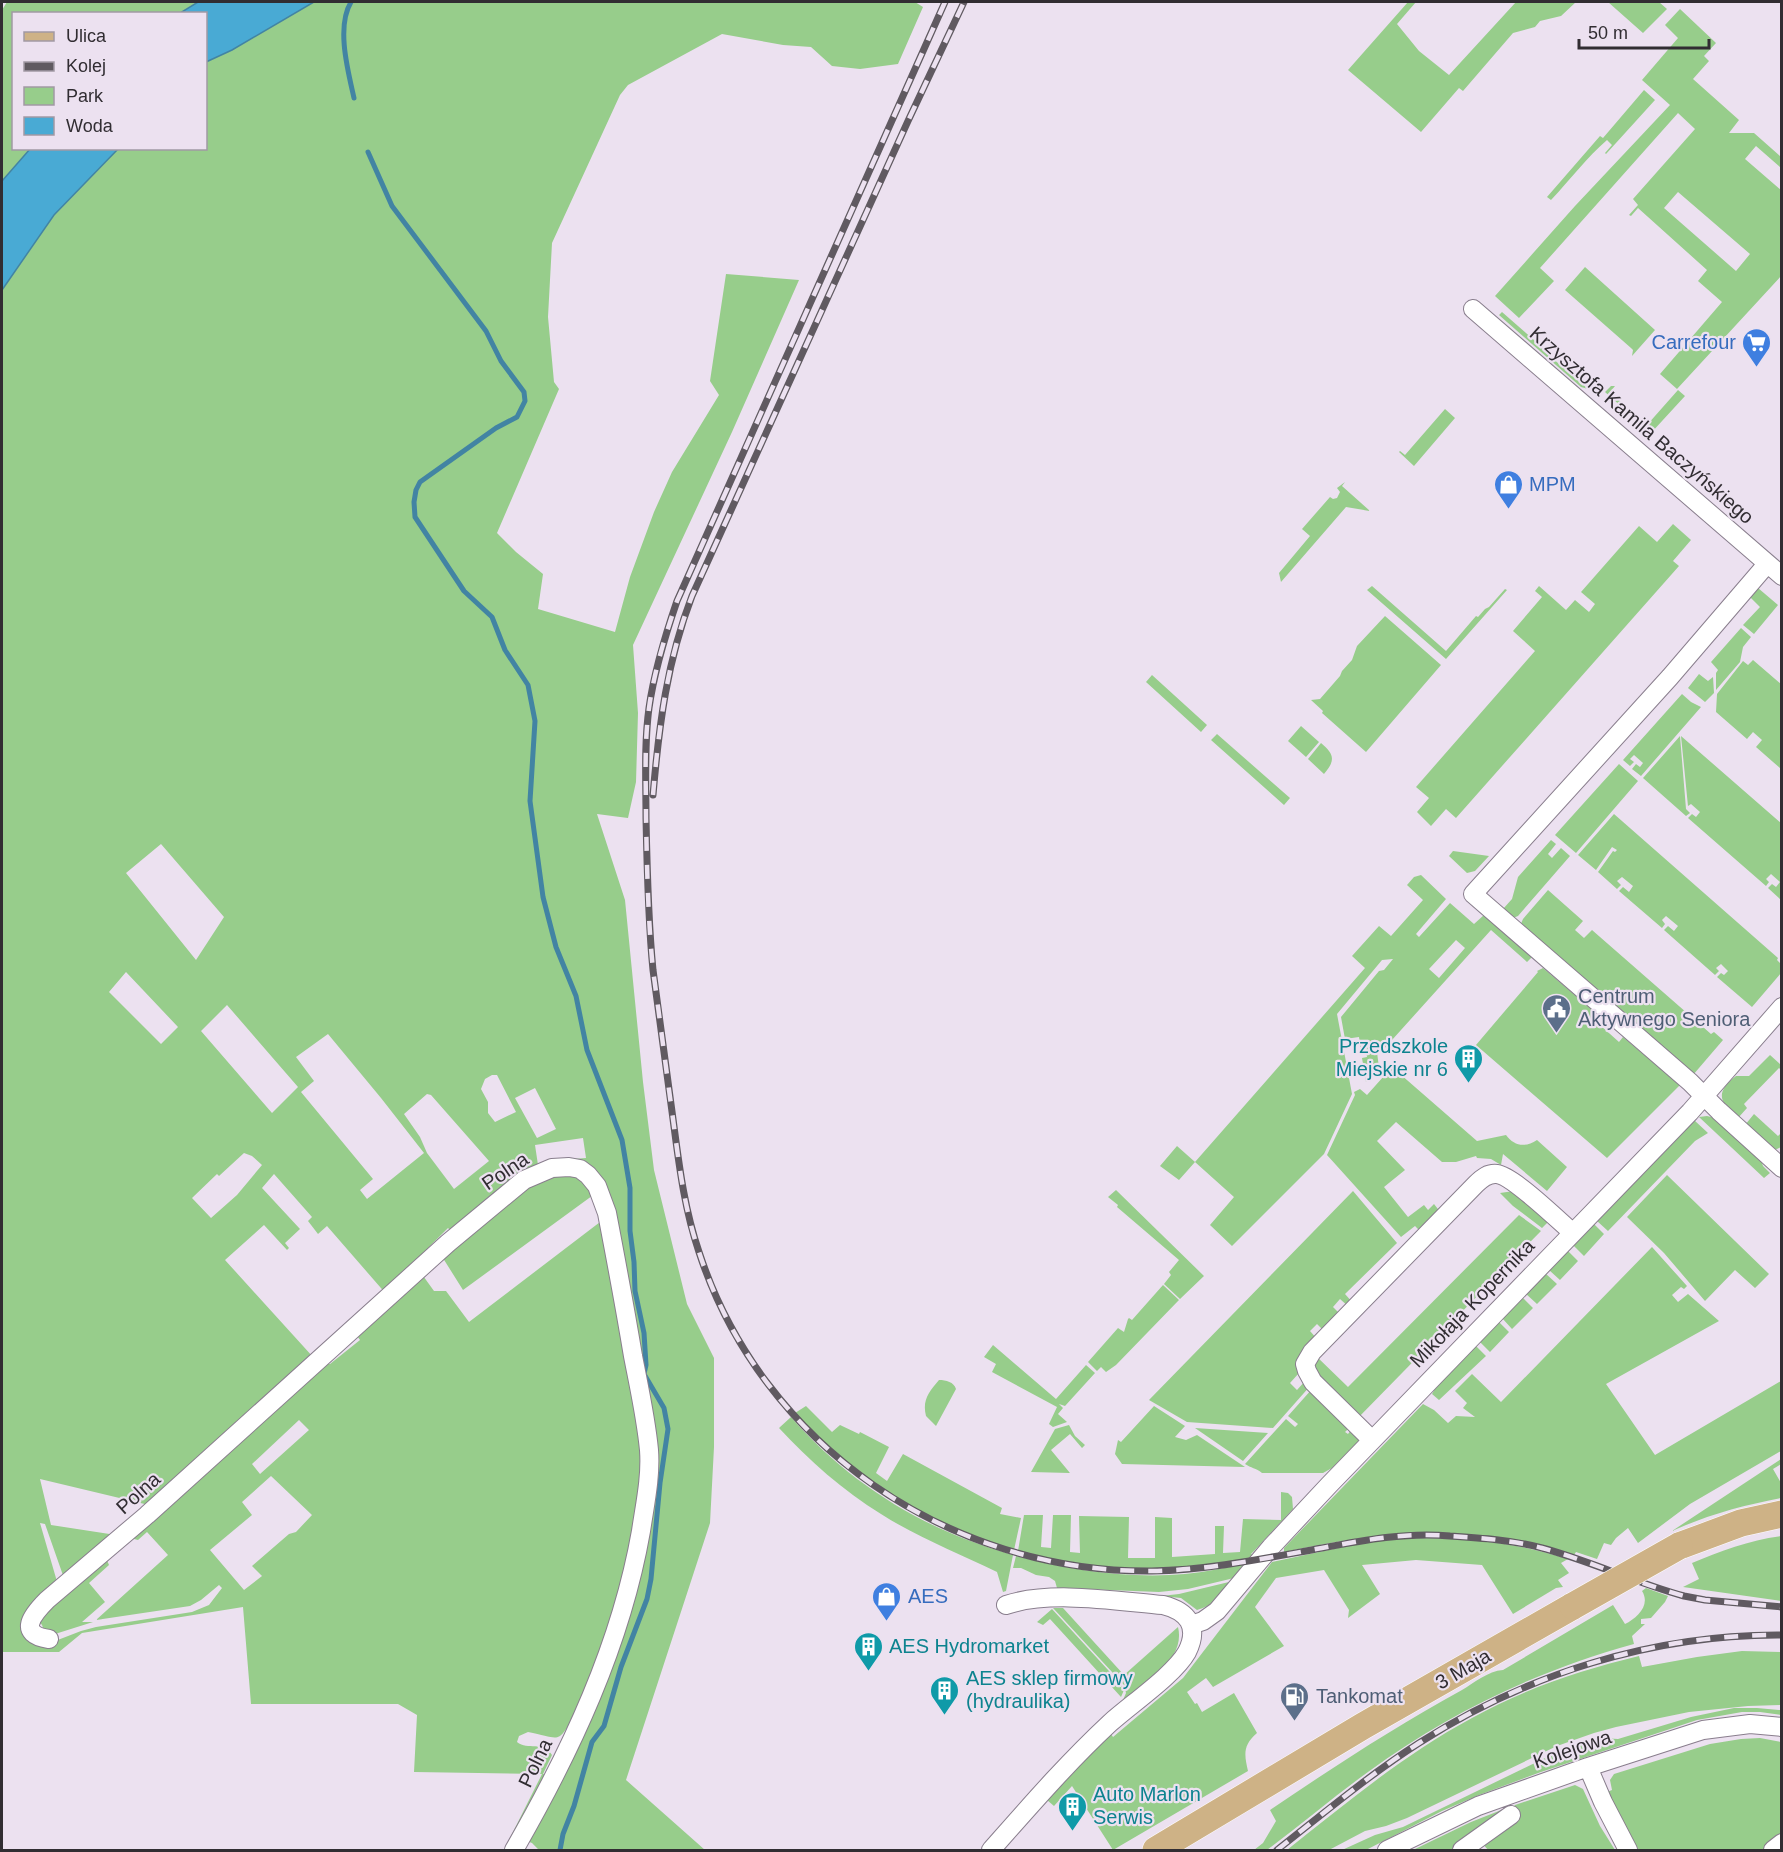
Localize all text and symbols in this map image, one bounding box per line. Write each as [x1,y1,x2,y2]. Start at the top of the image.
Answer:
legend [12,12,207,150]
scale bar [1579,12,1710,50]
text: 50 m [1588,23,1628,43]
text: Ulica [66,26,107,46]
text: Kolej [66,56,106,76]
text: Park [66,86,104,106]
text: Woda [66,116,114,136]
street label: Krzysztofa Kamila Baczyńskiego [1526,322,1758,528]
supermarket icon: Carrefour [1741,326,1773,368]
place label: Carrefour [1652,331,1736,353]
shop icon: MPM [1492,468,1524,510]
place label: MPM [1529,473,1576,495]
place label: Centrum Aktywnego Seniora [1578,985,1751,1030]
public building icon: Centrum Aktywnego Seniora [1541,992,1573,1034]
place label: Przedszkole Miejskie nr 6 [1336,1035,1448,1080]
building icon: Przedszkole Miejskie nr 6 [1453,1042,1485,1084]
street label: Polna [478,1147,533,1194]
street label: Mikołaja Kopernika [1405,1234,1539,1371]
street label: Polna [112,1467,165,1518]
shop icon: AES [871,1580,903,1622]
place label: AES [908,1585,948,1607]
building icon: AES Hydromarket [852,1630,884,1672]
place label: AES Hydromarket [889,1635,1049,1657]
street label: 3 Maja [1432,1644,1495,1694]
place label: AES sklep firmowy (hydraulika) [966,1667,1133,1712]
building icon: AES sklep firmowy (hydraulika) [929,1674,961,1716]
fuel station icon: Tankomat [1279,1680,1311,1722]
place label: Tankomat [1316,1685,1403,1707]
street label: Kolejowa [1530,1725,1615,1773]
street label: Polna [514,1734,556,1791]
place label: Auto Marlon Serwis [1093,1783,1201,1828]
building icon: Auto Marlon Serwis [1056,1790,1088,1832]

